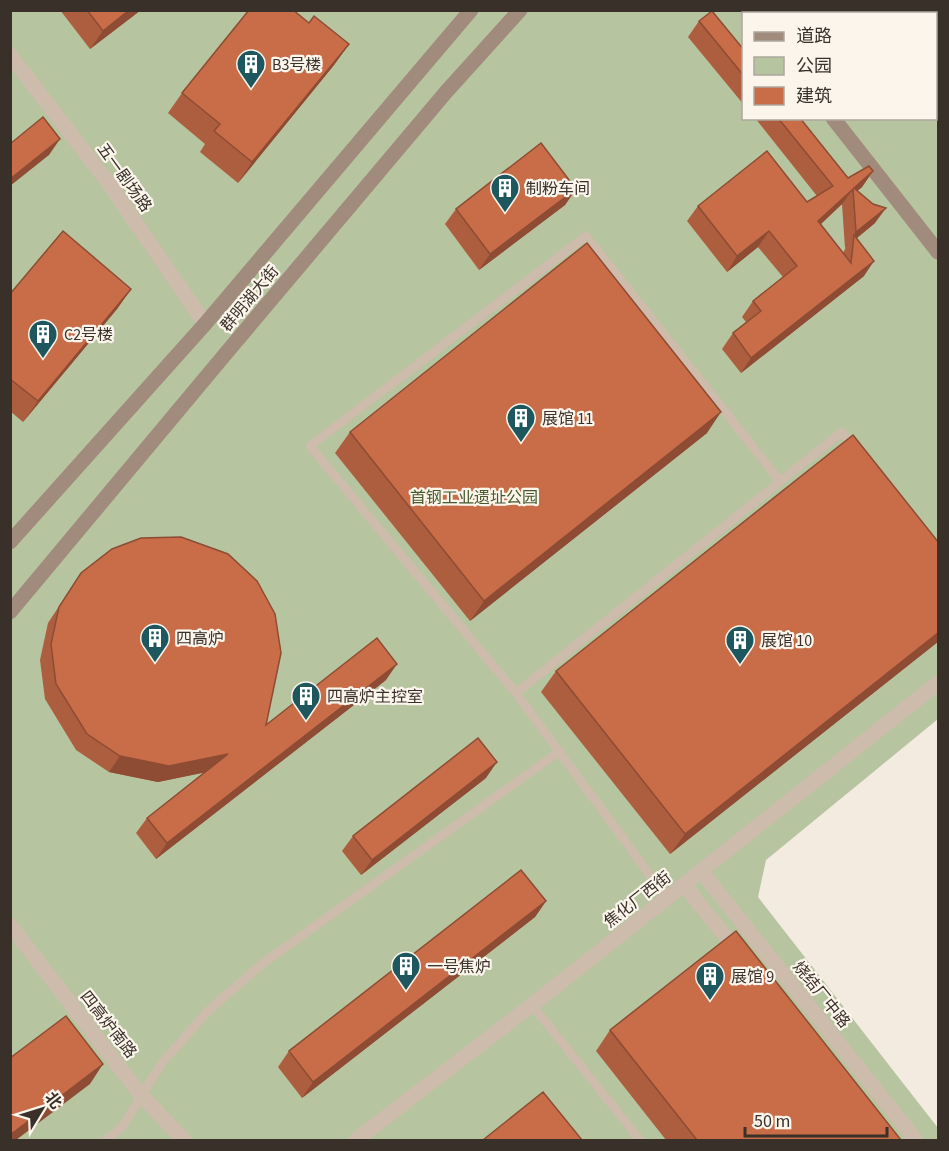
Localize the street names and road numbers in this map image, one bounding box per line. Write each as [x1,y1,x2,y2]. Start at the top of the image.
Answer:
street label: 五一剧场路 [92,139,157,216]
street label: 群明湖大街 [216,261,284,336]
street label: 焦化厂西街 [599,866,676,933]
street label: 烧结厂中路 [787,957,855,1033]
street label: 四高炉南路 [75,986,142,1063]

